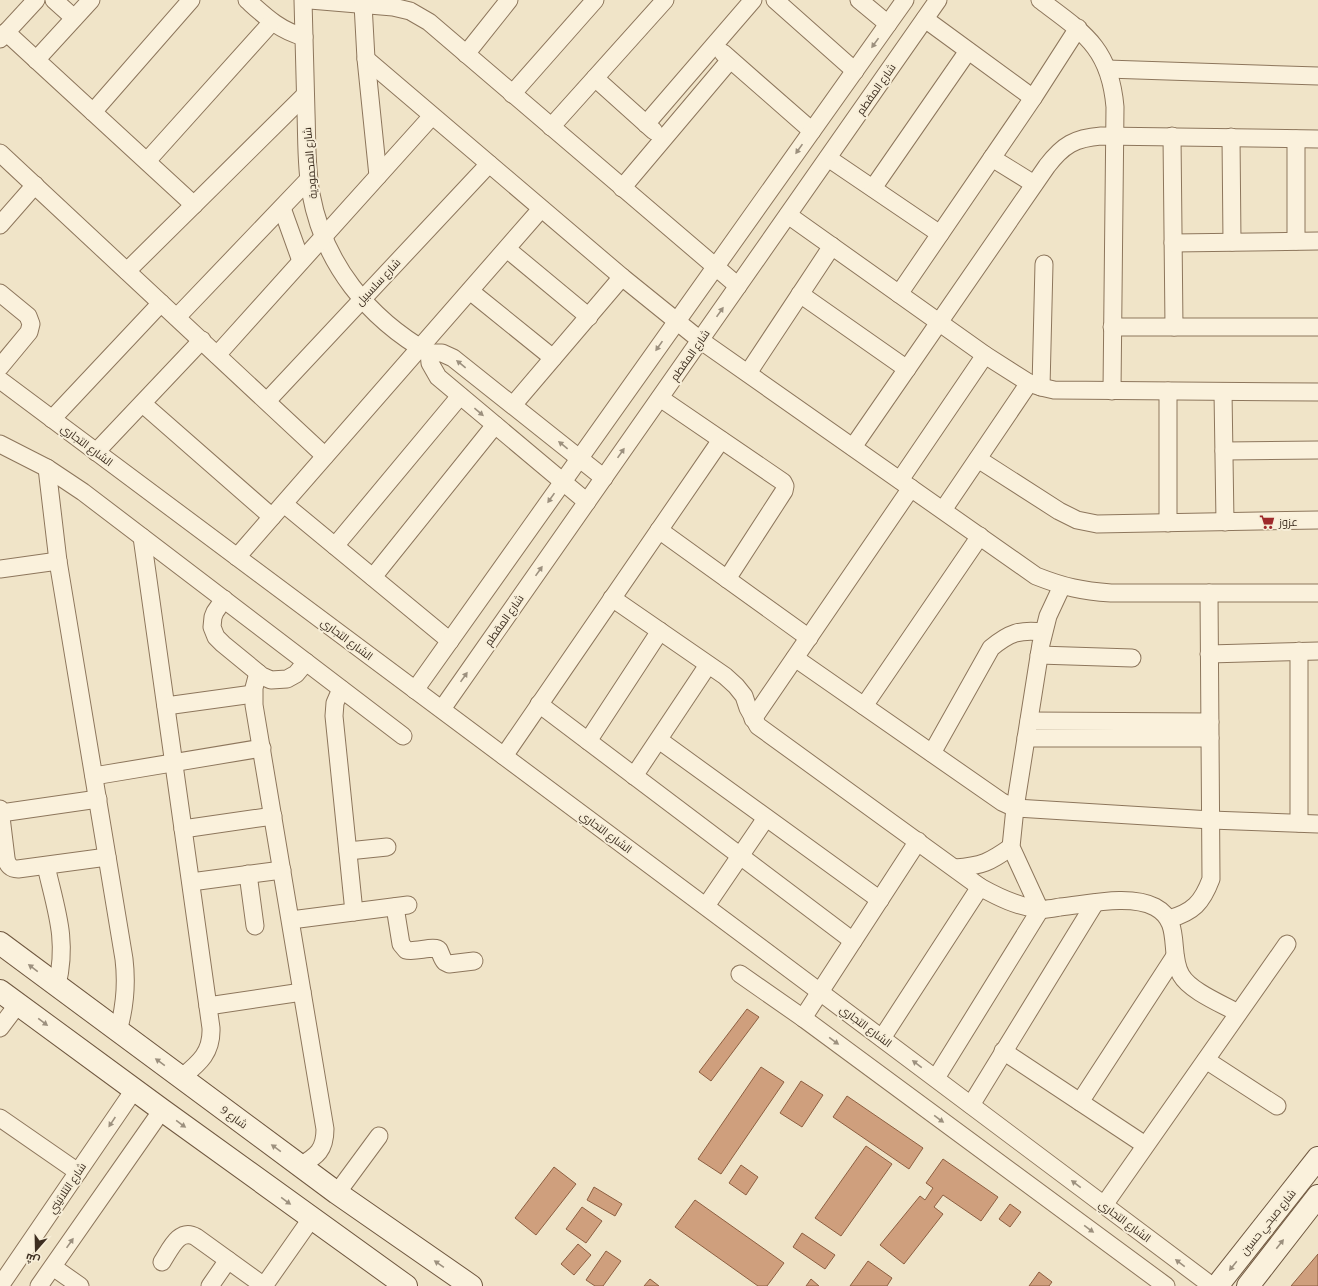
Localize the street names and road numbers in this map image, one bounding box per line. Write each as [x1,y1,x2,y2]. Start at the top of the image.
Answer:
street label: شارع المقطم [854,61,900,118]
street label: شارع المحمودية [301,126,321,199]
street label: شارع سلسبيل [353,256,404,309]
street label: شارع المقطم [668,327,714,384]
street label: الشارع التجاري [57,422,115,471]
street label: شارع المقطم [482,592,528,649]
street label: الشارع التجاري [317,616,375,665]
street label: الشارع التجاري [576,809,634,858]
street label: الشارع التجاري [836,1003,894,1052]
street label: شارع 9 [217,1103,250,1132]
street label: شارع التلاتيني [46,1160,91,1217]
street label: شارع صبحي حسين [1238,1187,1300,1259]
street label: الشارع التجاري [1095,1198,1153,1247]

